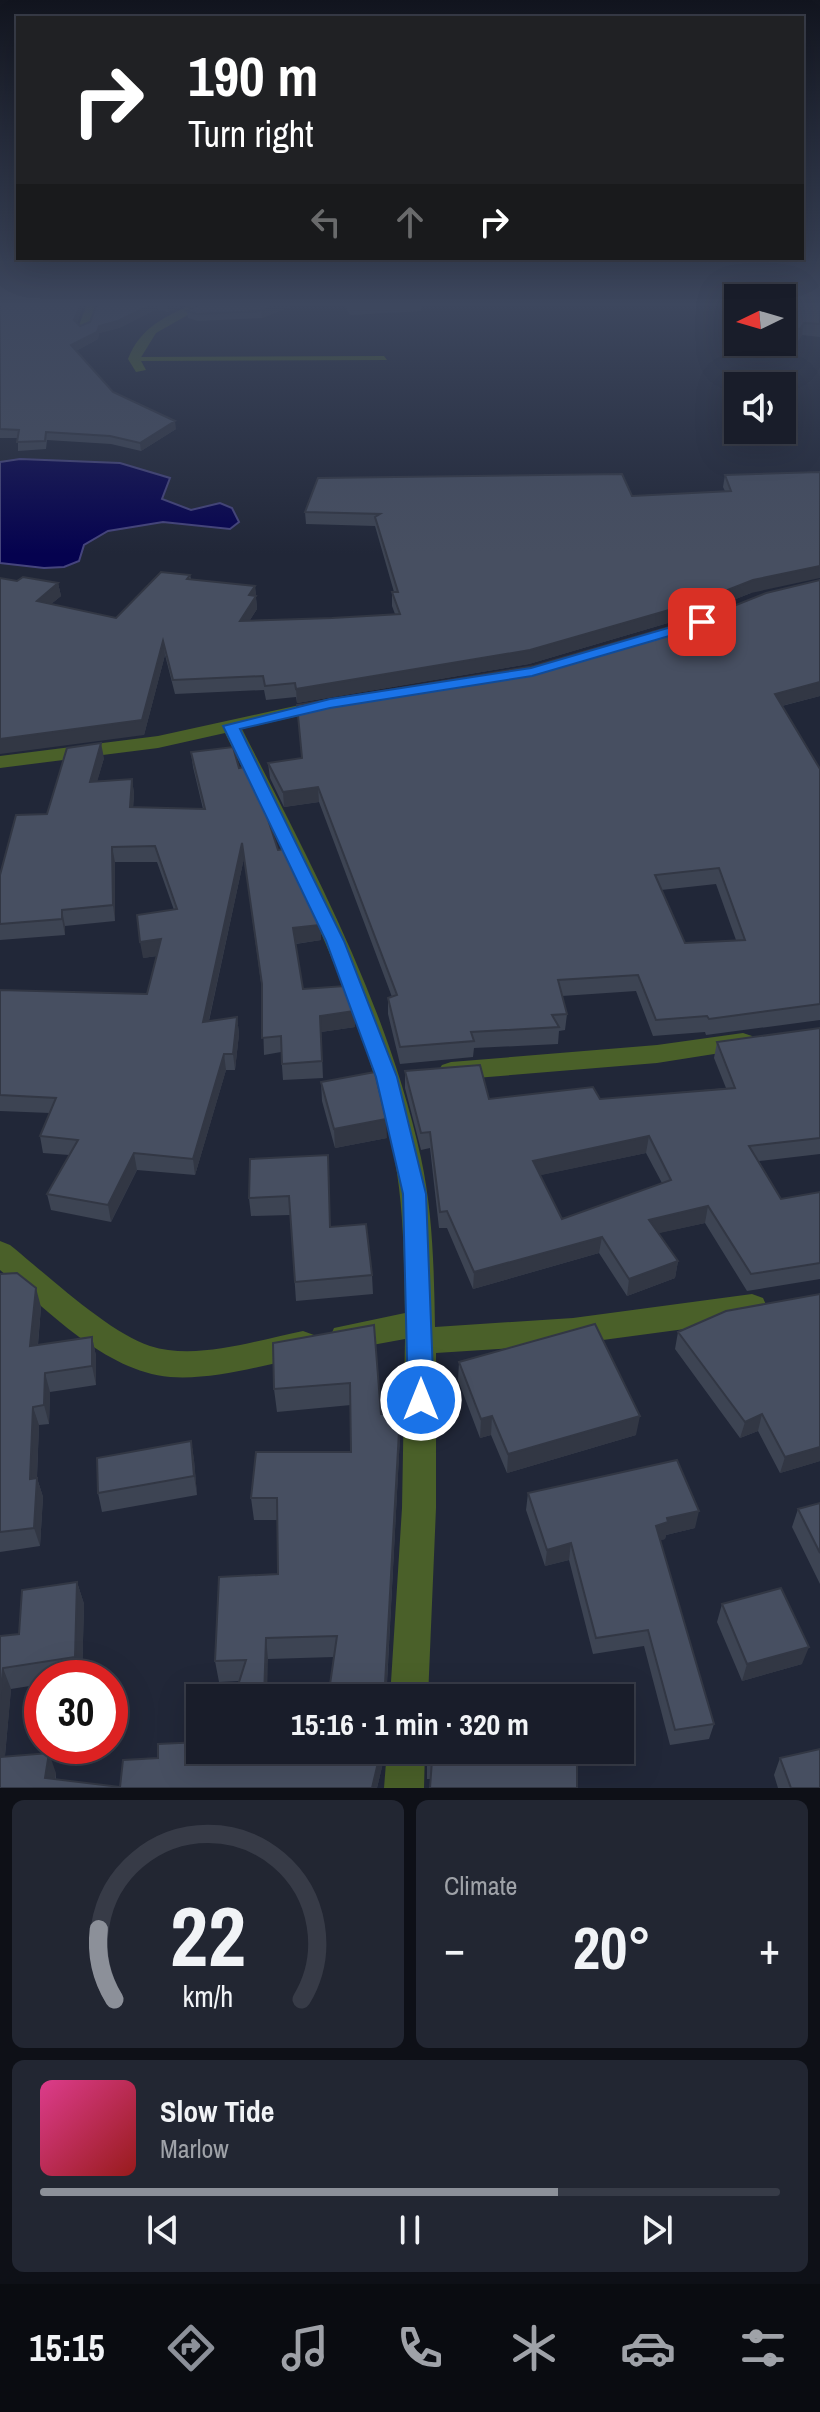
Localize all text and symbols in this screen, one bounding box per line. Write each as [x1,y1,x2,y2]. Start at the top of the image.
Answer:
text: 190 m [188,38,318,113]
icon: right [56,48,160,152]
text: Turn right [188,110,313,158]
icon: left [304,200,348,244]
icon: ahead [388,200,432,244]
icon: right [472,200,516,244]
north arrow [724,284,796,356]
map controls [724,284,796,444]
button: sound [724,372,796,444]
pin [668,588,736,656]
icon: arrive [680,600,724,644]
position arrow [379,1358,463,1442]
speed limit sign: 30 [24,1660,128,1764]
text: 15:16 · 1 min · 320 m [291,1704,529,1744]
text: Climate [444,1868,517,1903]
text: 22 [170,1880,246,1992]
text: 20° [573,1907,651,1988]
text: − [444,1918,465,1978]
text: + [759,1918,780,1978]
text: km/h [183,1977,233,2016]
text: Slow Tide [160,2091,274,2131]
text: Marlow [160,2131,229,2166]
icon: previous [141,2208,185,2252]
icon: pause [388,2208,432,2252]
icon: next [635,2208,679,2252]
icon: directions [163,2320,219,2376]
icon: music [277,2320,333,2376]
icon: phone [392,2320,448,2376]
icon: climate [506,2320,562,2376]
icon: car [620,2320,676,2376]
icon: filters [735,2320,791,2376]
text: 15:15 [29,2324,105,2372]

